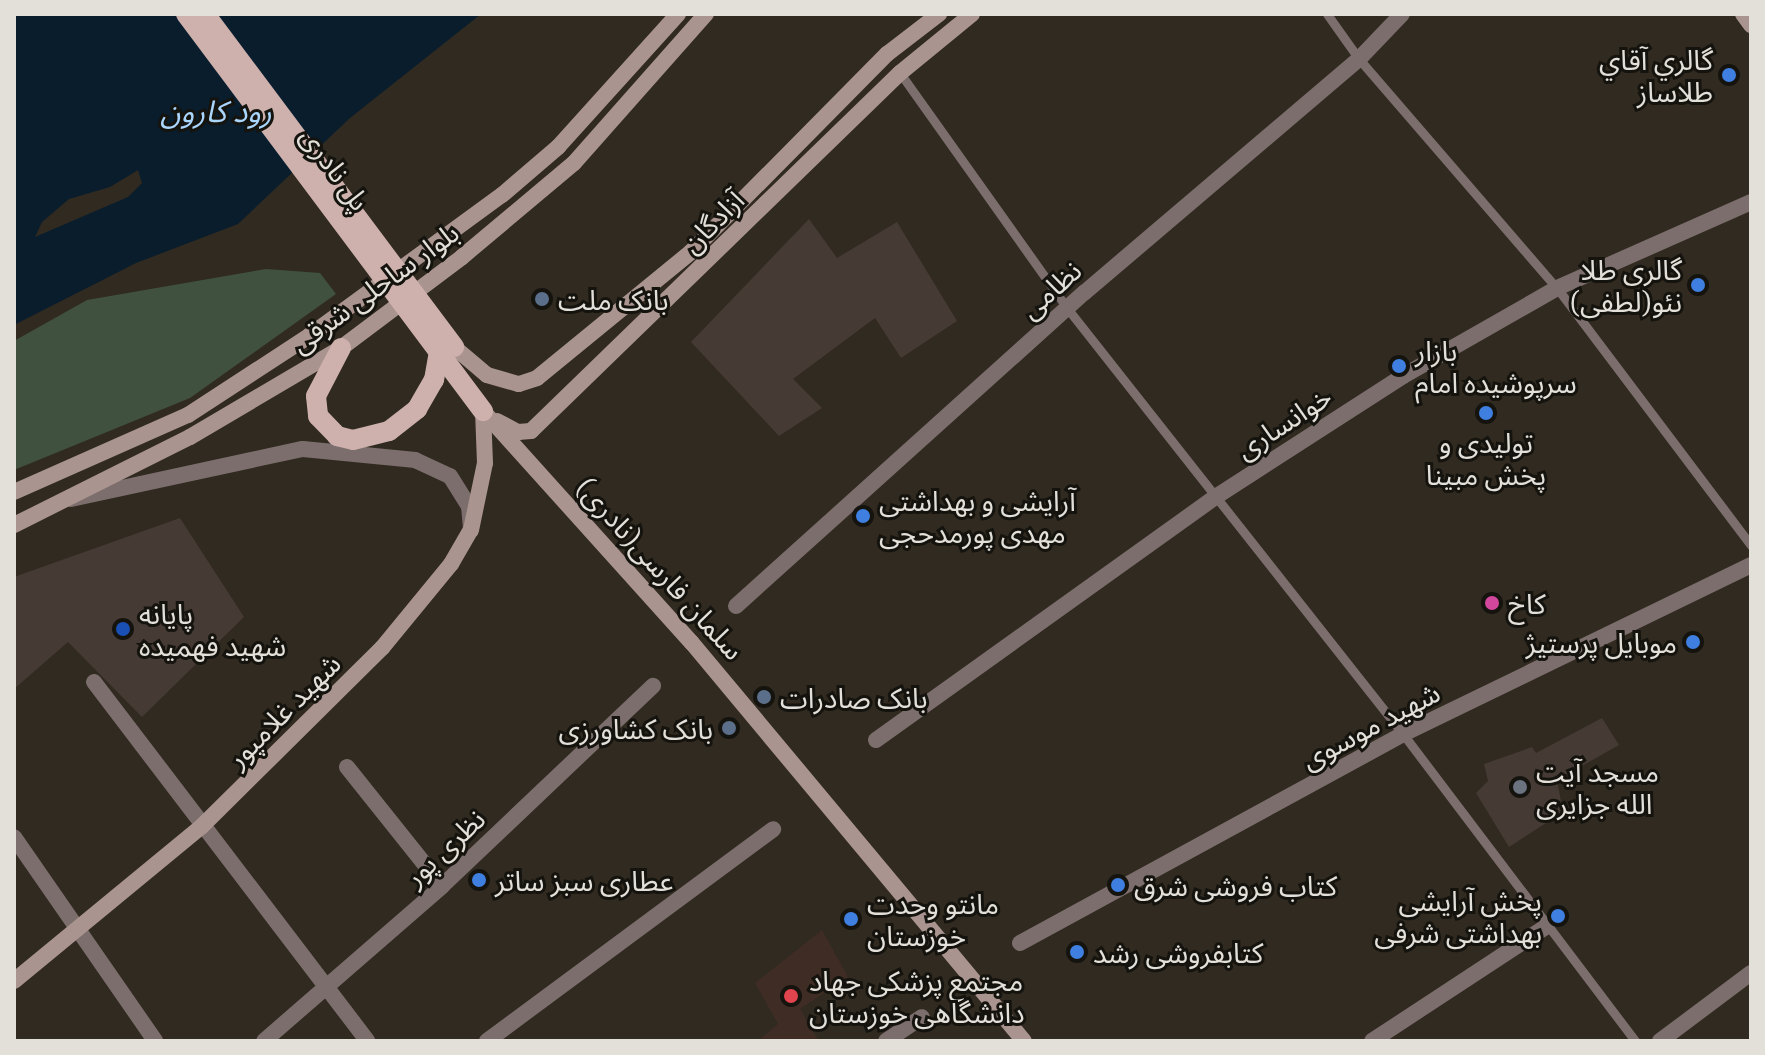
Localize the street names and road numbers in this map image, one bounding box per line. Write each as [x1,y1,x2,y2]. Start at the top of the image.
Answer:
street label: پل نادری [294,119,378,217]
street label: آزادگان [674,183,750,259]
street label: بلوار ساحلی شرقی [283,215,465,359]
street label: نظامی [1012,253,1088,325]
street label: خوانساری [1229,379,1337,465]
street label: سلمان فارسی(نادری) [570,470,752,666]
street label: شهید غلامپور [219,646,347,774]
street label: شهید موسوی [1295,674,1445,776]
street label: نظری پور [397,801,491,893]

